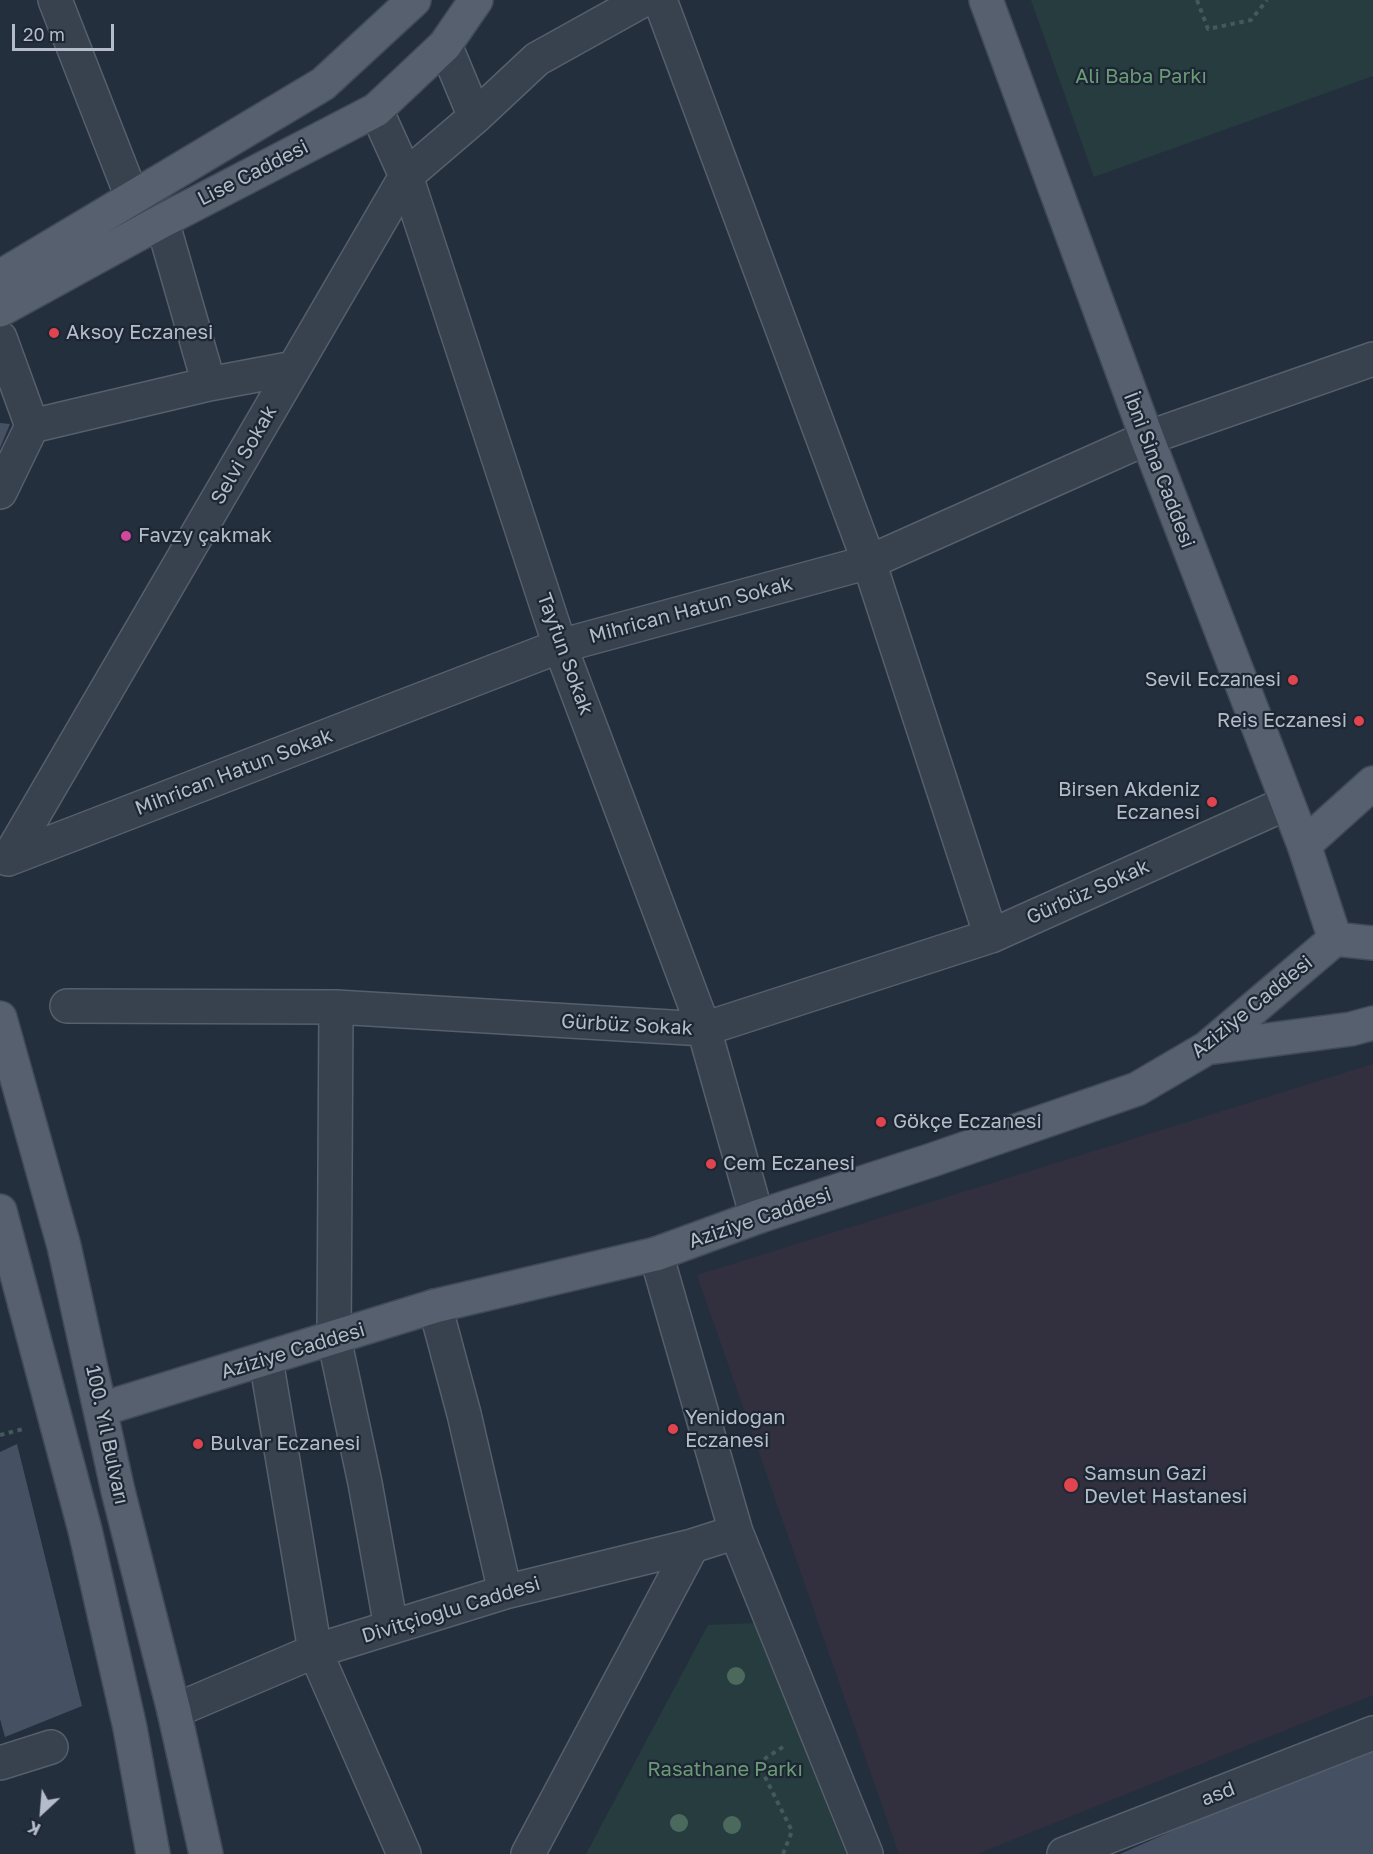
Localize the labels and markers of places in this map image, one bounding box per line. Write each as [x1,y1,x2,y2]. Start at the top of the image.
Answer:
place label: Aksoy Eczanesi [66,321,213,345]
marker: Aksoy Eczanesi [47,326,61,340]
place label: Favzy çakmak [138,524,272,548]
marker: Favzy çakmak [119,529,133,543]
place label: Sevil Eczanesi [1145,668,1281,692]
marker: Sevil Eczanesi [1286,673,1300,687]
place label: Reis Eczanesi [1217,709,1347,733]
marker: Reis Eczanesi [1352,714,1366,728]
place label: Birsen Akdeniz Eczanesi [1058,778,1200,825]
marker: Birsen Akdeniz Eczanesi [1205,795,1219,809]
place label: Gökçe Eczanesi [893,1110,1042,1134]
marker: Gökçe Eczanesi [874,1115,888,1129]
place label: Cem Eczanesi [723,1152,855,1176]
marker: Cem Eczanesi [704,1157,718,1171]
place label: Yenidoğan Eczanesi [685,1406,786,1453]
marker: Yenidoğan Eczanesi [666,1422,680,1436]
place label: Bulvar Eczanesi [210,1432,360,1456]
marker: Bulvar Eczanesi [191,1437,205,1451]
place label: Samsun Gazi Devlet Hastanesi [1084,1462,1247,1509]
marker: Samsun Gazi Devlet Hastanesi [1062,1476,1080,1494]

